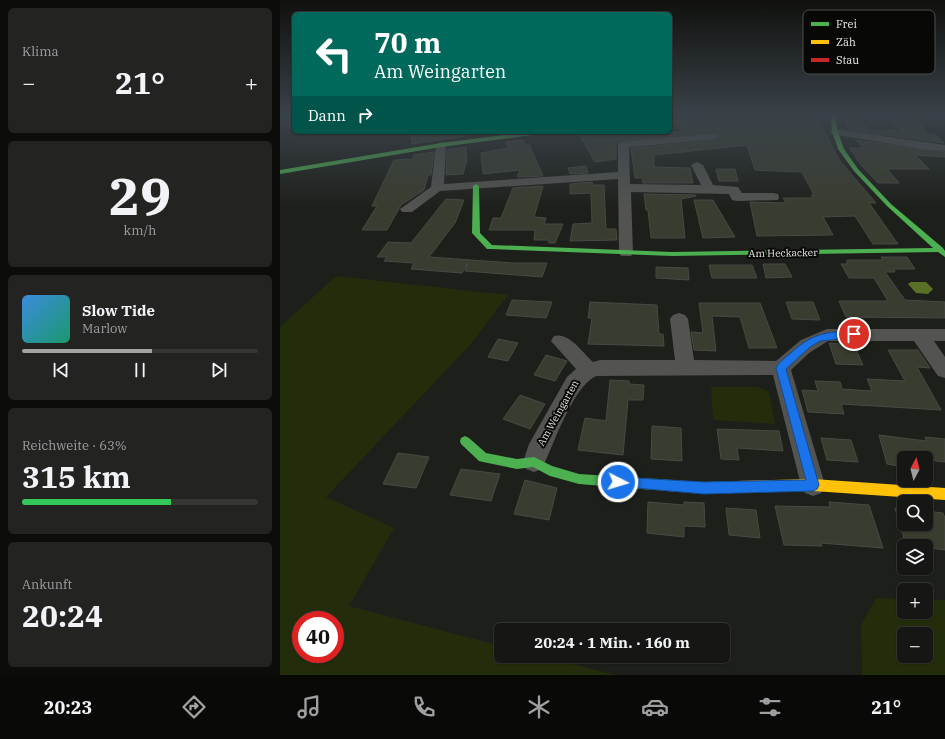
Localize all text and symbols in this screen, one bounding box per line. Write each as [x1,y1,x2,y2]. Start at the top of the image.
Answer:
legend [803,10,935,74]
text: Frei [836,17,857,31]
text: 70 m [374,24,441,61]
icon: left [308,28,360,80]
text: Zäh [836,35,856,49]
text: Klima [22,43,59,60]
text: Stau [836,53,859,67]
text: Am Weingarten [374,60,506,83]
text: 21° [115,63,165,102]
text: − [22,68,35,97]
text: + [245,68,258,97]
icon: right [354,104,376,126]
text: Dann [308,106,346,125]
text: 29 [109,162,171,229]
text: km/h [124,222,156,239]
street label: Am Heckacker [748,246,818,260]
text: Slow Tide [82,301,155,320]
pin [837,317,871,351]
text: Marlow [82,320,127,337]
icon: arrive [843,323,865,345]
icon: previous [50,359,72,381]
icon: pause [129,359,151,381]
icon: next [208,359,230,381]
street label: Am Weingarten [534,377,582,448]
text: Reichweite · 63% [22,437,127,454]
north arrow [897,451,933,487]
map controls [897,451,933,663]
text: 315 km [22,457,131,496]
position arrow [597,461,639,503]
button: search [897,495,933,531]
button: layers [897,539,933,575]
text: Ankunft [22,576,72,593]
button: + [897,583,933,619]
text: 20:24 [22,596,103,635]
speed limit sign: 40 [292,611,344,663]
button: − [897,627,933,663]
text: 20:24 · 1 Min. · 160 m [534,633,690,652]
icon: directions [180,693,208,721]
icon: music [295,693,323,721]
icon: phone [410,693,438,721]
icon: climate [525,693,553,721]
icon: car [641,693,669,721]
icon: filters [756,693,784,721]
text: 20:23 [44,696,92,719]
text: 21° [871,696,901,719]

